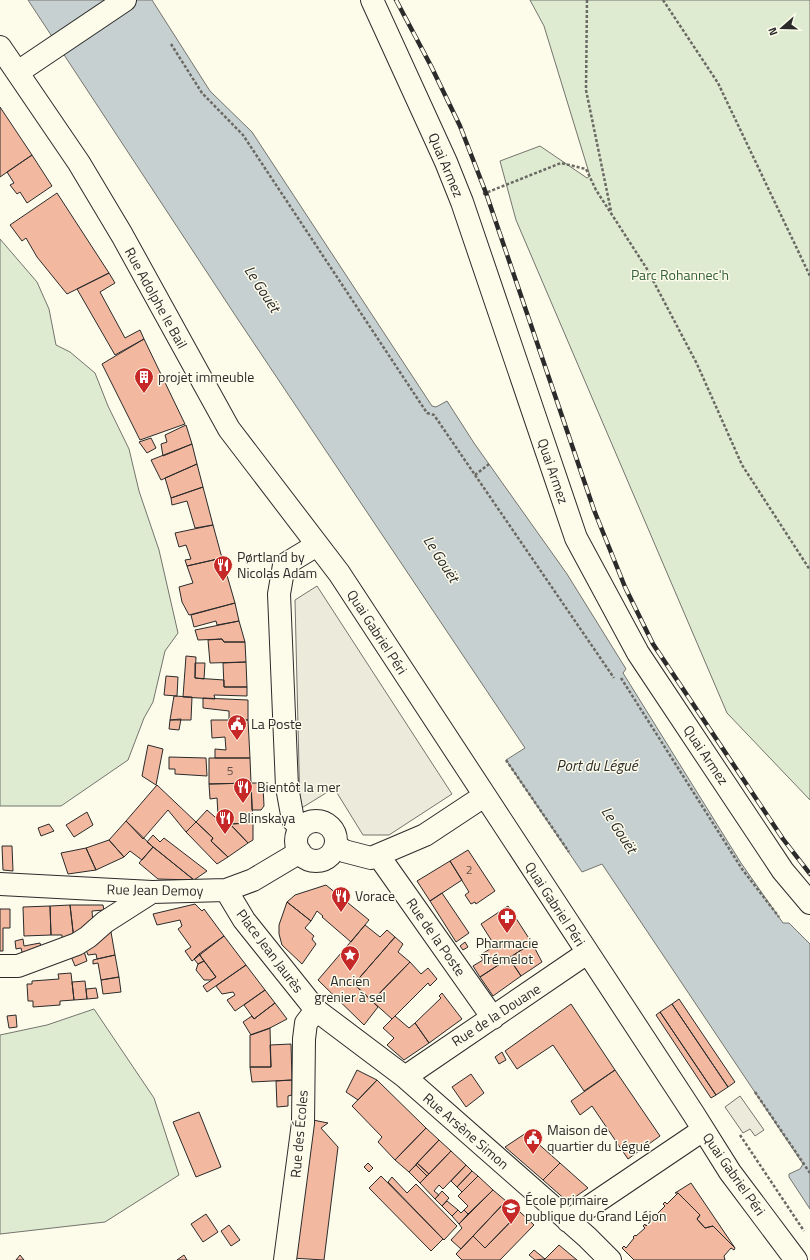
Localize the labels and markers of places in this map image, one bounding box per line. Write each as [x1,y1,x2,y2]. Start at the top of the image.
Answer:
building icon: projet immeuble [133,366,155,394]
place label: projet immeuble [158,366,254,387]
place label: Pørtland by Nicolas Adam [237,546,317,583]
restaurant icon: Pørtland by Nicolas Adam [212,554,234,582]
public building icon: La Poste [226,713,248,741]
place label: La Poste [251,713,302,734]
restaurant icon: Bientôt la mer [232,776,254,804]
place label: Bientôt la mer [257,776,341,797]
restaurant icon: Blinskaya [214,807,236,835]
place label: Blinskaya [239,807,295,828]
restaurant icon: Vorace [330,885,352,913]
place label: Vorace [355,885,395,906]
pharmacy icon: Pharmacie Trémelot [496,906,518,934]
place label: Pharmacie Trémelot [476,932,538,969]
place icon: Ancien grenier à sel [339,944,361,972]
place label: Ancien grenier à sel [314,970,386,1007]
place label: Maison de quartier du Légué [547,1119,650,1156]
public building icon: Maison de quartier du Légué [522,1127,544,1155]
place label: École primaire publique du Grand Léjon [525,1189,667,1226]
school or university icon: École primaire publique du Grand Léjon [500,1197,522,1225]

